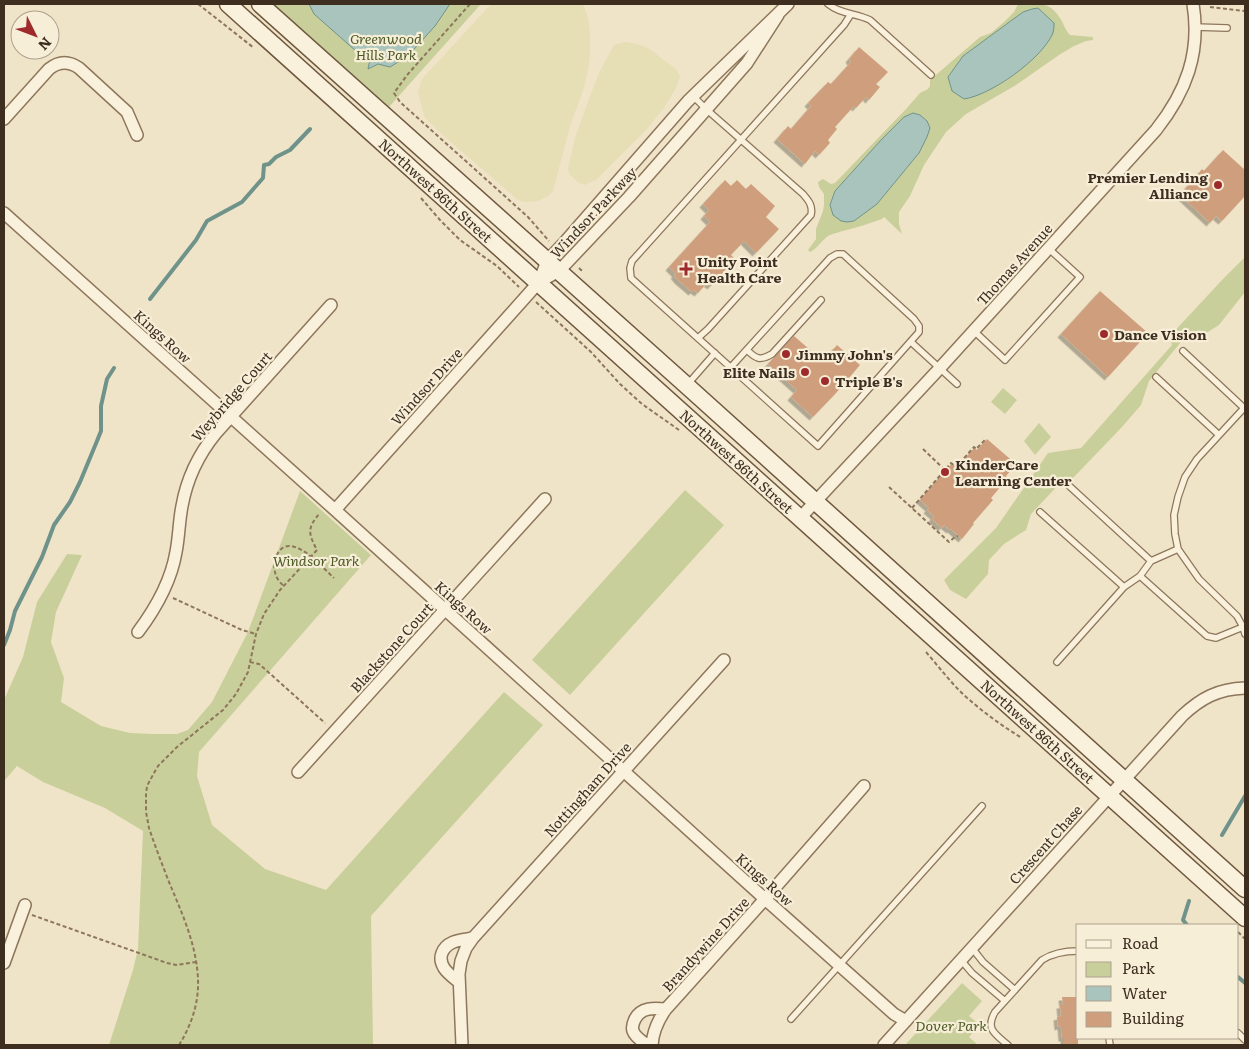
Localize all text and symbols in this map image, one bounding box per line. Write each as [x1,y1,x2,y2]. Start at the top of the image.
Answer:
north arrow [10,10,60,60]
park label: Greenwood Hills Park [350,28,422,64]
text: N [34,33,57,56]
street label: Northwest 86th Street [375,134,497,247]
street label: Windsor Parkway [545,161,641,262]
place label: Premier Lending Alliance [1087,167,1209,203]
marker: Premier Lending Alliance [1212,179,1224,191]
street label: Thomas Avenue [972,218,1056,310]
place label: Unity Point Health Care [697,251,781,287]
marker: Unity Point Health Care [679,262,693,276]
street label: Kings Row [130,305,196,367]
place label: Dance Vision [1114,324,1207,344]
marker: Dance Vision [1098,328,1110,340]
street label: Windsor Drive [386,343,466,429]
place label: Jimmy John's [796,344,893,364]
street label: Weybridge Court [186,346,276,445]
marker: Jimmy John's [780,348,792,360]
place label: Elite Nails [723,362,795,382]
marker: Elite Nails [799,366,811,378]
place label: Triple B's [835,371,902,391]
marker: Triple B's [819,375,831,387]
street label: Northwest 86th Street [676,405,798,518]
place label: KinderCare Learning Center [955,454,1072,490]
marker: KinderCare Learning Center [939,466,951,478]
park label: Windsor Park [273,550,360,570]
street label: Kings Row [431,576,497,638]
street label: Blackstone Court [345,597,437,696]
street label: Northwest 86th Street [977,675,1099,788]
street label: Nottingham Drive [539,737,635,841]
street label: Crescent Chase [1004,800,1086,888]
street label: Kings Row [732,848,798,910]
street label: Brandywine Drive [657,892,753,996]
legend [1076,924,1239,1039]
text: Road [1122,931,1158,954]
text: Park [1122,956,1156,979]
text: Water [1122,981,1167,1004]
text: Building [1122,1006,1184,1029]
park label: Dover Park [915,1015,987,1035]

